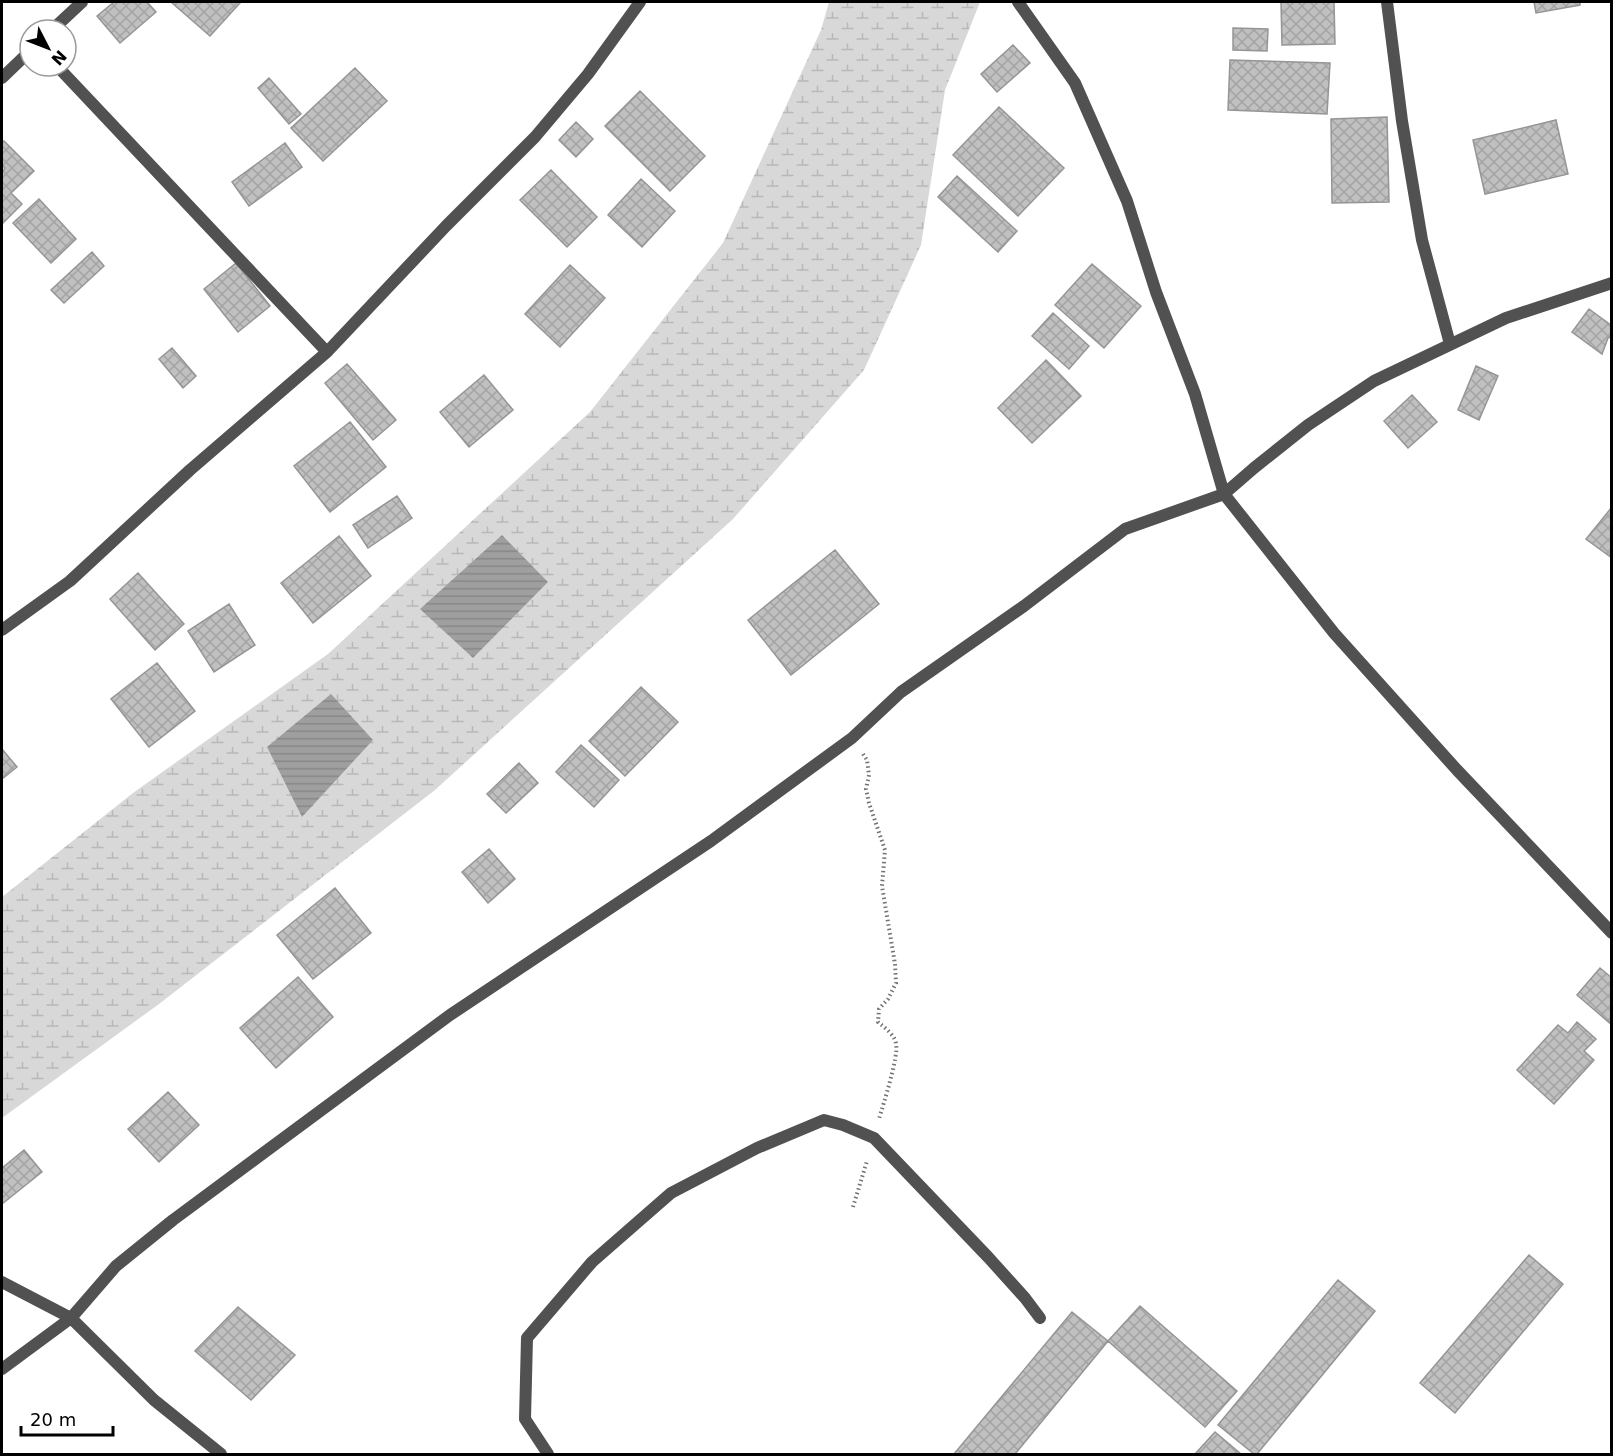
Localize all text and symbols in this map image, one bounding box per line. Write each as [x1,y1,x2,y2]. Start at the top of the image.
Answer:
north arrow [18,18,78,78]
text: N [47,46,70,69]
scale bar [21,1399,112,1437]
text: 20 m [30,1409,76,1430]

